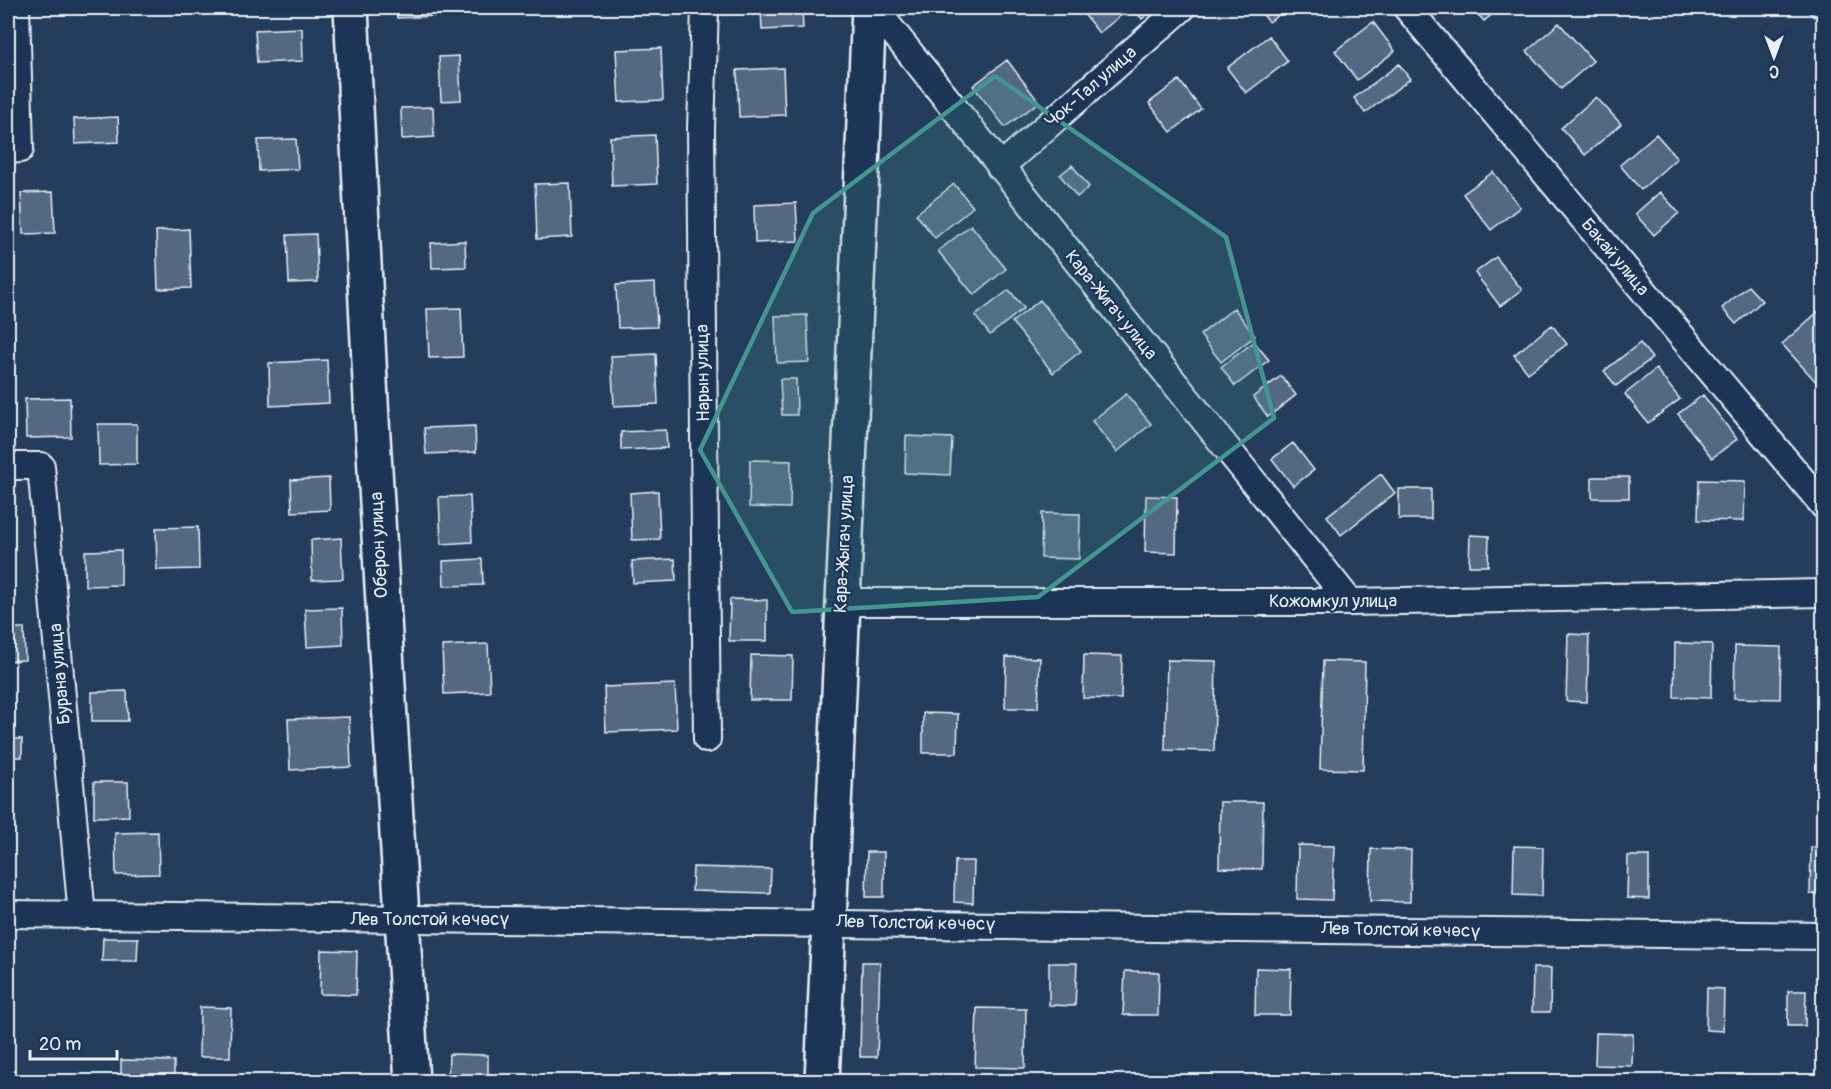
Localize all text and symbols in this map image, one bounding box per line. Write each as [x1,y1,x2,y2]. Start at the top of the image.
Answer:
north arrow [1744,27,1804,87]
street label: Чок-Тал улица [1040,41,1142,133]
text: С [1769,61,1779,81]
street label: Бакай улица [1576,214,1654,300]
street label: Кара-Жигач улица [1060,246,1162,364]
street label: Нарын улица [691,324,715,422]
street label: Кара-Жыгач улица [829,475,859,613]
street label: Оберон улица [365,491,393,599]
street label: Кожомкул улица [1269,590,1397,613]
street label: Бурана улица [44,622,76,726]
street label: Лев Толстой көчөсү [349,908,510,931]
street label: Лев Толстой көчөсү [835,910,996,936]
street label: Лев Толстой көчөсү [1320,917,1481,943]
scale bar [30,1023,117,1061]
text: 20 m [39,1033,81,1056]

